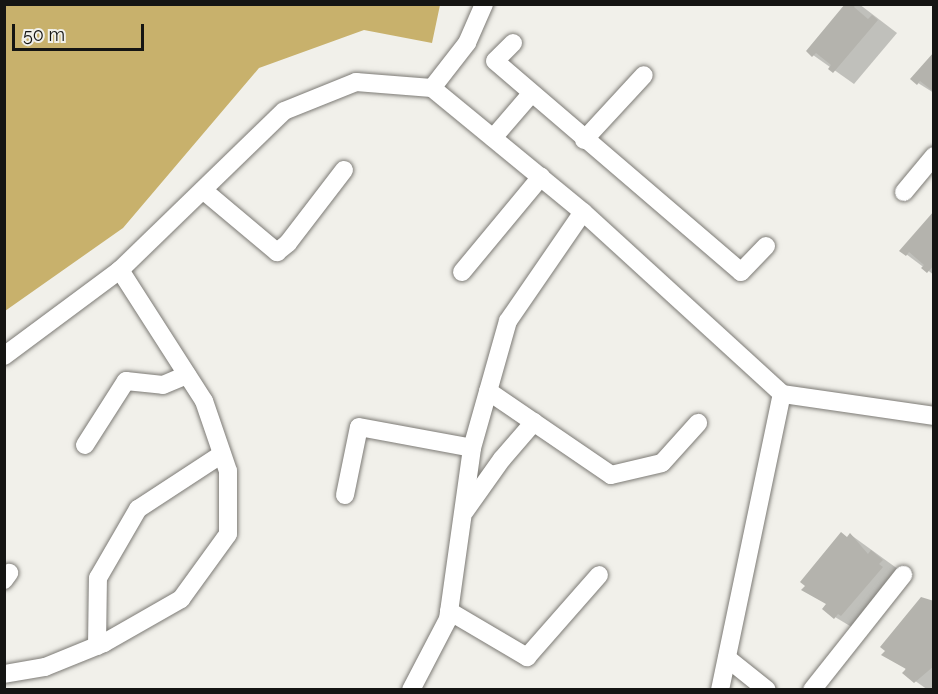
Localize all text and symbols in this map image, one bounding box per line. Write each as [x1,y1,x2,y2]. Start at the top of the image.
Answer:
scale bar [15,12,147,50]
text: 50 m [23,24,65,45]

